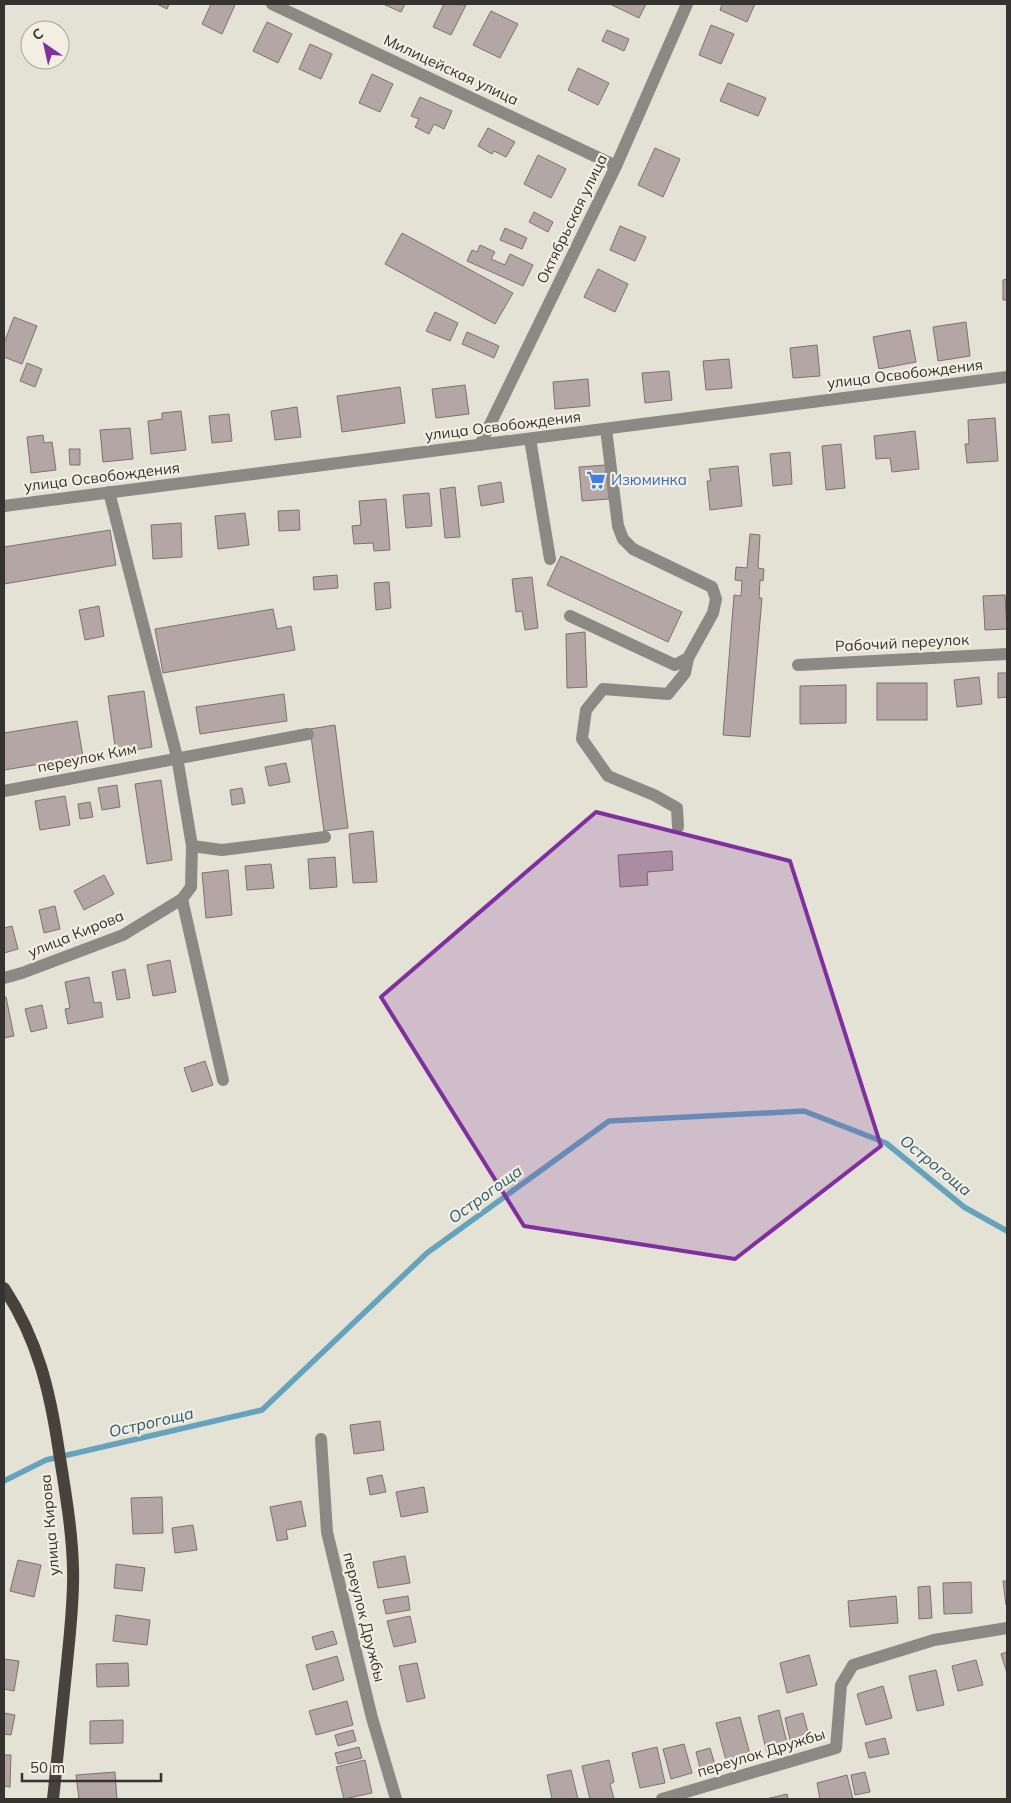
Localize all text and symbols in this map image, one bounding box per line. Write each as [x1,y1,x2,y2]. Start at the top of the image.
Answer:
north arrow [20,20,70,70]
text: С [29,24,47,44]
street label: Милицейская улица [381,30,522,109]
street label: Октябрьская улица [532,151,611,287]
street label: улица Освобождения [826,355,984,392]
street label: улица Освобождения [424,407,582,444]
street label: улица Освобождения [23,458,181,495]
supermarket icon: Изюминка [585,469,607,491]
place label: Изюминка [611,470,687,489]
street label: Рабочий переулок [834,629,970,656]
street label: переулок Ким [36,739,138,776]
street label: улица Кирова [25,906,127,961]
water label: Острогоща [896,1130,976,1200]
water label: Острогоща [444,1160,526,1227]
water label: Острогоща [107,1402,196,1441]
street label: улица Кирова [36,1474,63,1577]
street label: переулок Дружбы [339,1550,390,1684]
street label: переулок Дружбы [694,1724,827,1781]
scale bar [22,1750,161,1782]
text: 50 m [30,1758,65,1777]

